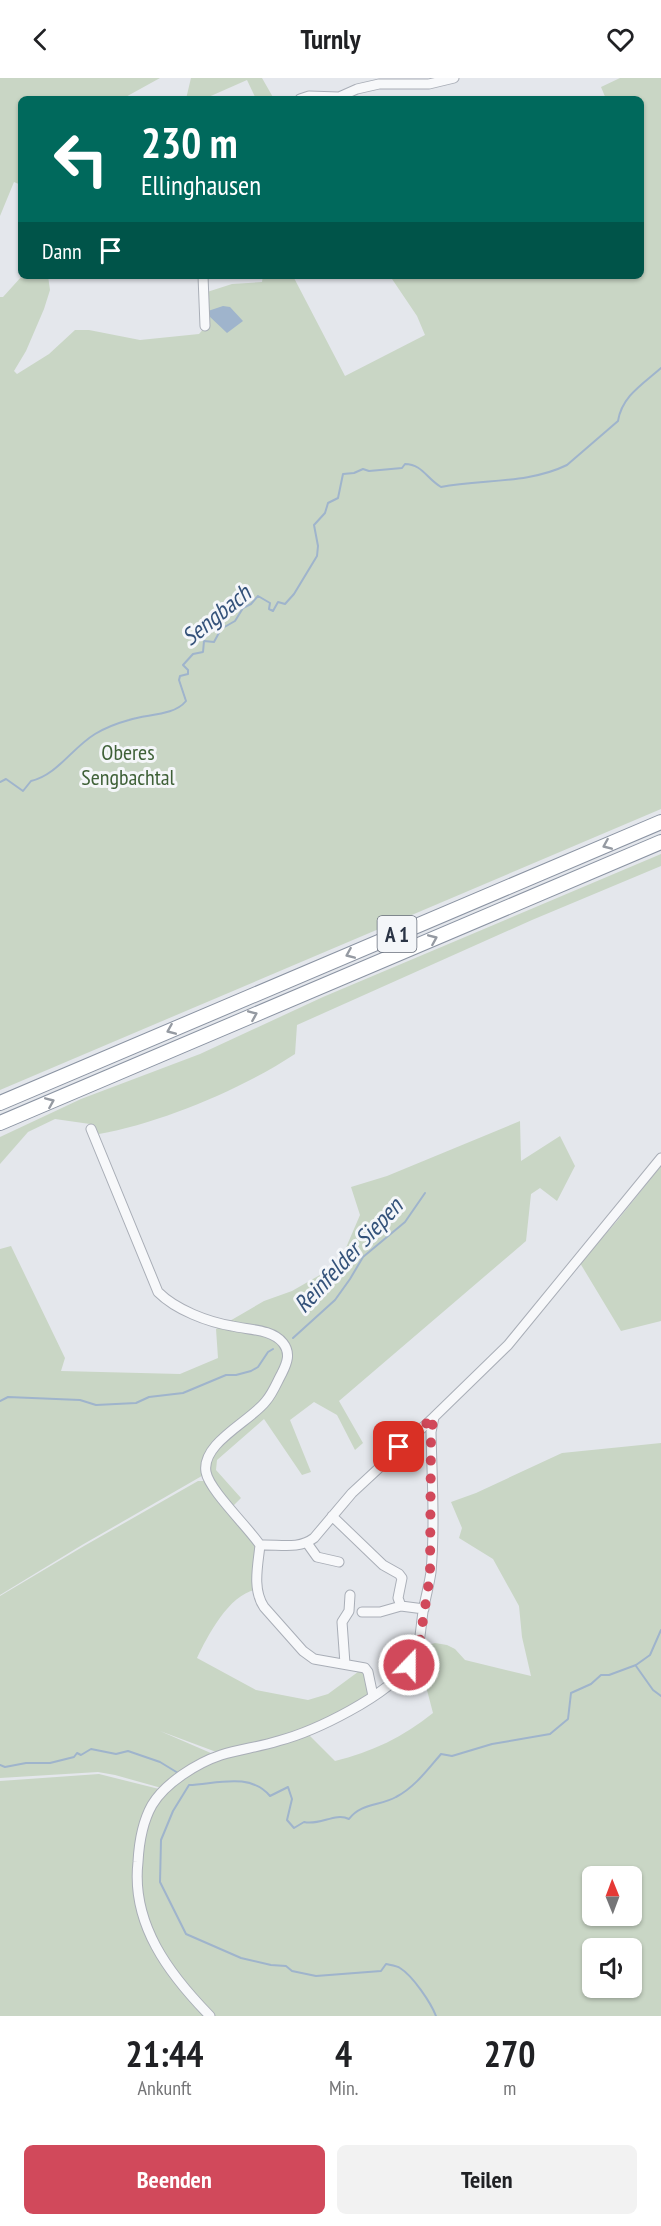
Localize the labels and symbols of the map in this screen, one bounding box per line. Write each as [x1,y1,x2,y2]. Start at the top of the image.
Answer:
water label: Sengbach [175,577,258,652]
park label: Oberes Sengbachtal [81,738,176,791]
one-way arrow [603,838,614,850]
road number: A 1 [378,916,416,952]
one-way arrow [426,934,437,946]
one-way arrow [346,947,357,959]
one-way arrow [247,1010,258,1022]
one-way arrow [166,1023,177,1035]
one-way arrow [43,1097,54,1109]
water label: Reinfelder Siepen [287,1190,410,1319]
pin [373,1421,424,1472]
position arrow [377,1633,441,1697]
north arrow [582,1866,642,1926]

